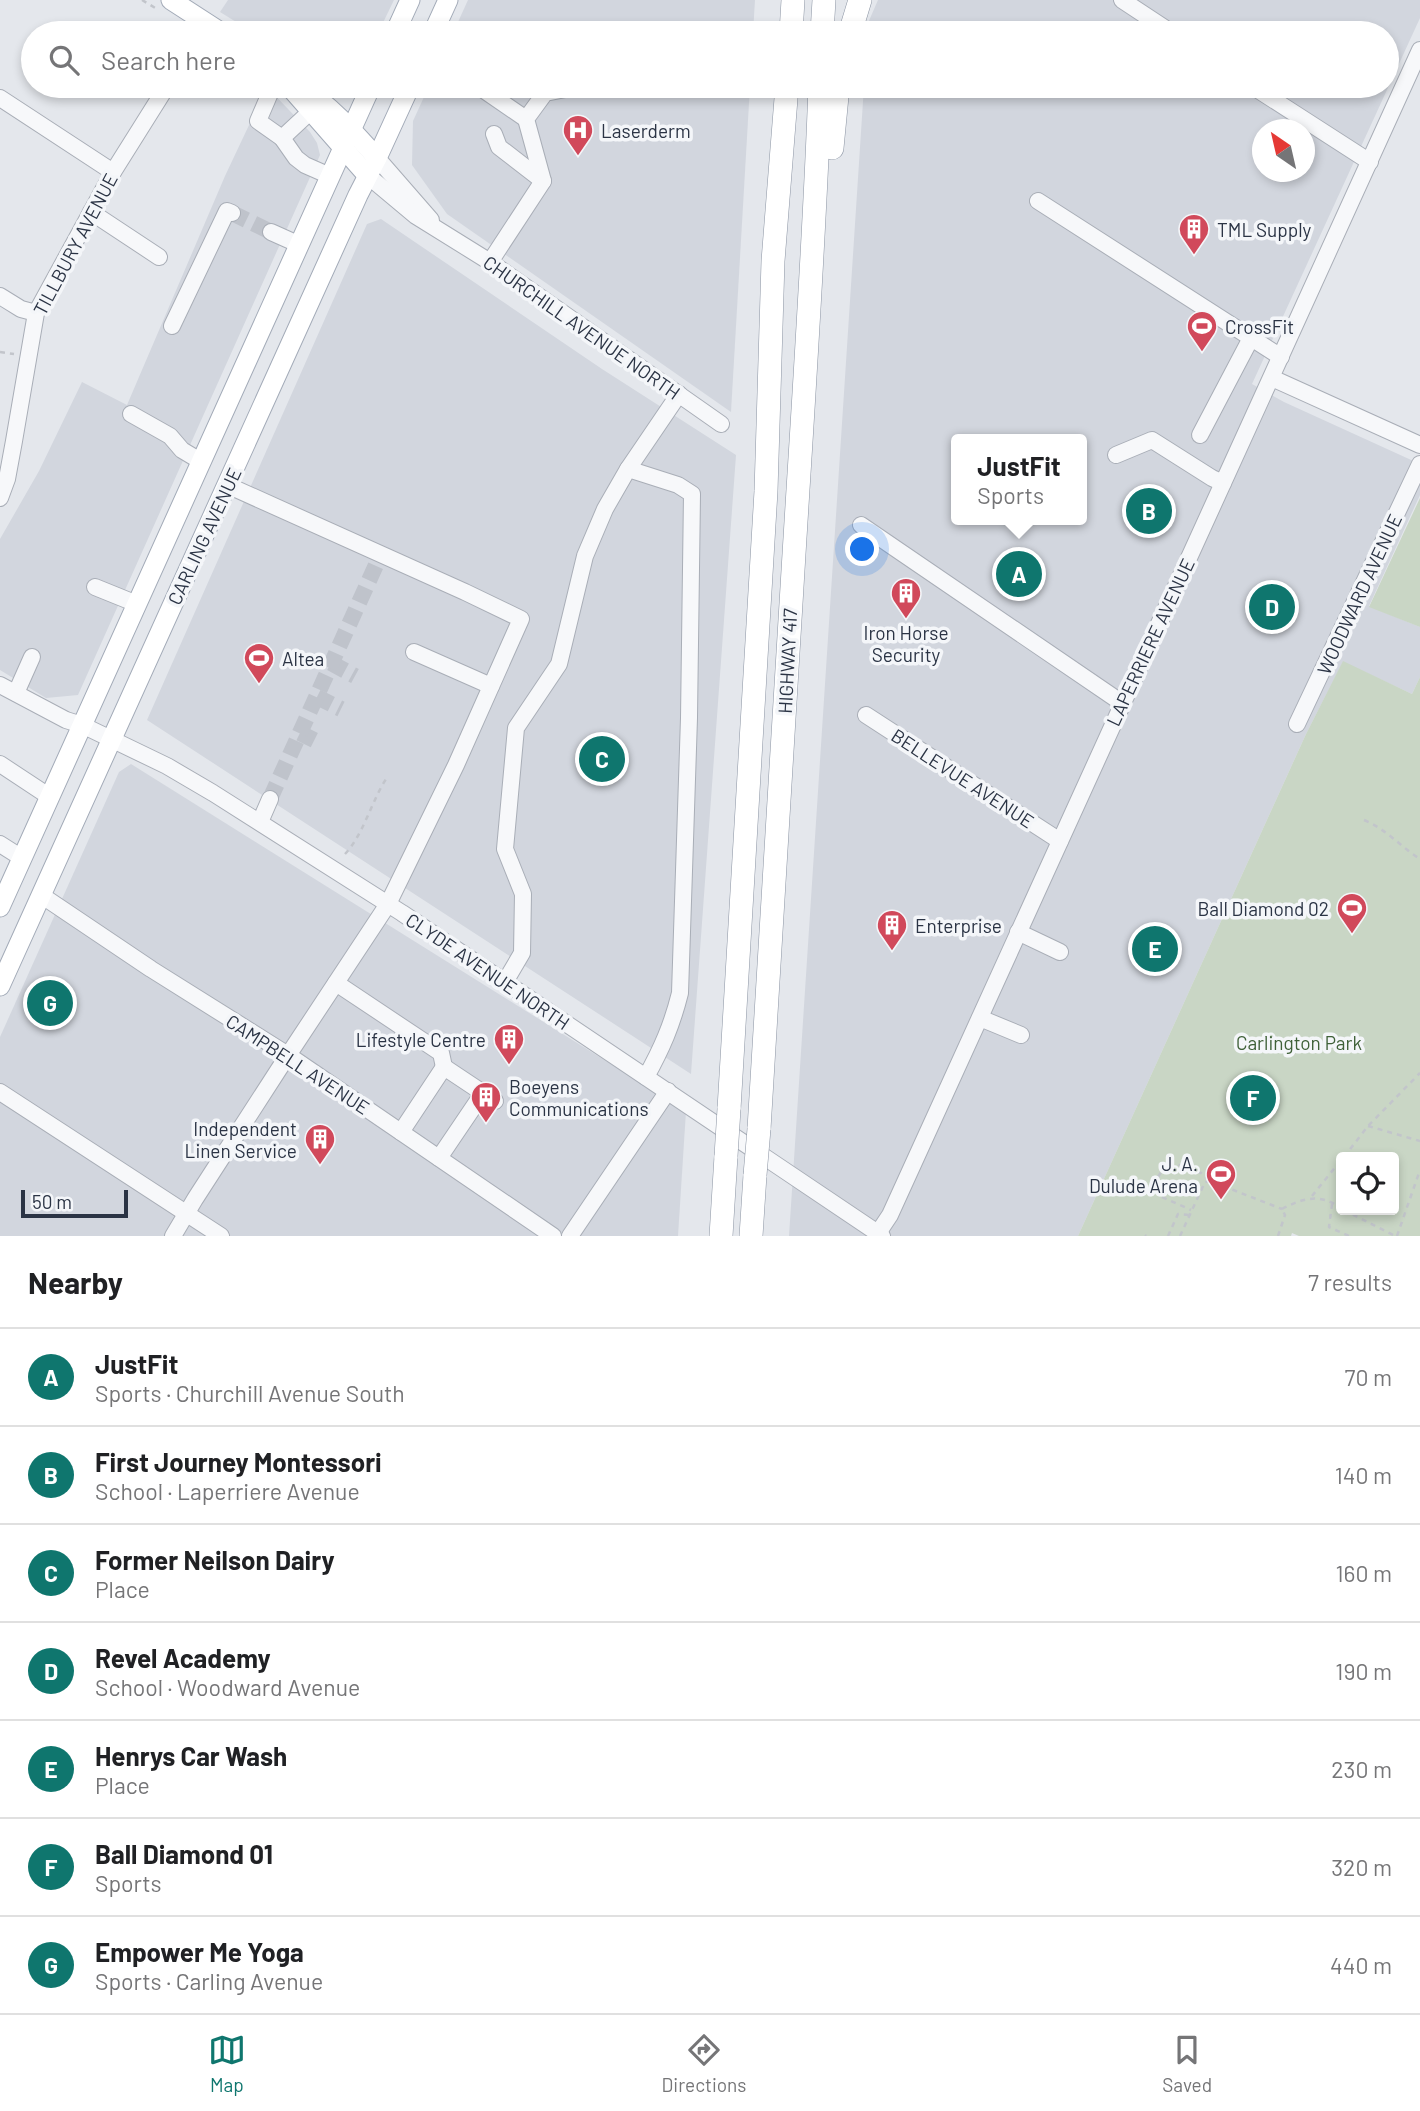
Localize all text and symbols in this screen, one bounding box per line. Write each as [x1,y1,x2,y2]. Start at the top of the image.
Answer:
search box [21,21,1399,98]
icon: search [45,41,83,79]
text: Search here [101,44,236,75]
hospital icon: Laserderm [561,113,595,157]
place label: Laserderm [601,119,691,142]
north arrow [1252,119,1315,182]
street label: TILLBURY AVENUE [28,169,122,319]
building icon: TML Supply [1177,212,1211,256]
place label: TML Supply [1217,218,1312,241]
street label: CHURCHILL AVENUE NORTH [479,250,685,404]
sports icon: CrossFit [1185,309,1219,353]
place label: CrossFit [1225,315,1294,338]
popup [951,434,1087,525]
text: JustFit [977,450,1061,481]
street label: CARLING AVENUE [162,464,246,608]
text: Sports [977,481,1044,509]
pin: B [1126,485,1172,537]
street label: WOODWARD AVENUE [1312,510,1406,678]
your location [845,532,879,566]
pin: A [996,548,1042,600]
street label: LAPERRIERE AVENUE [1101,555,1199,729]
building icon: Iron Horse Security [889,576,923,620]
pin: D [1249,581,1295,633]
street label: HIGHWAY 417 [773,608,801,714]
place label: Iron Horse Security [863,621,949,666]
sports icon: Altea [242,641,276,685]
place label: Altea [282,647,324,670]
street label: BELLEVUE AVENUE [887,723,1039,833]
pin: C [579,733,625,785]
sports icon: Ball Diamond 02 [1335,891,1369,935]
place label: Ball Diamond 02 [1198,897,1329,920]
street label: CLYDE AVENUE NORTH [402,908,574,1034]
building icon: Enterprise [875,908,909,952]
place label: Enterprise [915,914,1002,937]
pin: E [1132,923,1178,975]
pin: G [27,977,73,1029]
street label: CAMPBELL AVENUE [222,1009,374,1119]
building icon: Lifestyle Centre [492,1022,526,1066]
place label: Lifestyle Centre [356,1028,486,1051]
park label: Carlington Park [1236,1031,1362,1054]
pin: F [1230,1072,1276,1124]
place label: Boeyens Communications [509,1075,649,1120]
building icon: Boeyens Communications [469,1080,503,1124]
place label: Independent Linen Service [185,1117,297,1162]
building icon: Independent Linen Service [303,1122,337,1166]
place label: J. A. Dulude Arena [1089,1152,1198,1197]
map controls [1336,1152,1399,1215]
button: locate [1336,1152,1399,1215]
sports icon: J. A. Dulude Arena [1204,1157,1238,1201]
scale bar [21,1187,128,1219]
text: 50 m [32,1190,72,1213]
text: Nearby [28,1264,123,1300]
text: 7 results [1308,1268,1392,1296]
text: JustFit [95,1348,178,1379]
text: A [43,1363,59,1391]
text: 70 m [1345,1363,1392,1391]
text: Sports · Churchill Avenue South [95,1379,405,1407]
text: First Journey Montessori [95,1446,382,1477]
text: B [44,1461,58,1489]
text: 140 m [1335,1461,1392,1489]
text: School · Laperriere Avenue [95,1477,360,1505]
text: Former Neilson Dairy [95,1544,335,1575]
text: C [44,1559,58,1587]
text: 160 m [1335,1559,1392,1587]
text: Place [95,1575,150,1603]
text: Revel Academy [95,1642,271,1673]
text: D [44,1657,58,1685]
text: 190 m [1335,1657,1392,1685]
text: School · Woodward Avenue [95,1673,360,1701]
text: Henrys Car Wash [95,1740,287,1771]
text: E [44,1755,58,1783]
text: 230 m [1331,1755,1392,1783]
text: Place [95,1771,150,1799]
text: Ball Diamond 01 [95,1838,273,1869]
text: F [45,1853,57,1881]
text: 320 m [1331,1853,1392,1881]
text: Sports [95,1869,162,1897]
text: Empower Me Yoga [95,1936,304,1967]
text: G [44,1951,58,1979]
text: 440 m [1330,1951,1392,1979]
text: Sports · Carling Avenue [95,1967,323,1995]
tab: Map [208,2031,246,2096]
tab: Directions [662,2031,747,2096]
tab: Saved [1162,2031,1212,2096]

